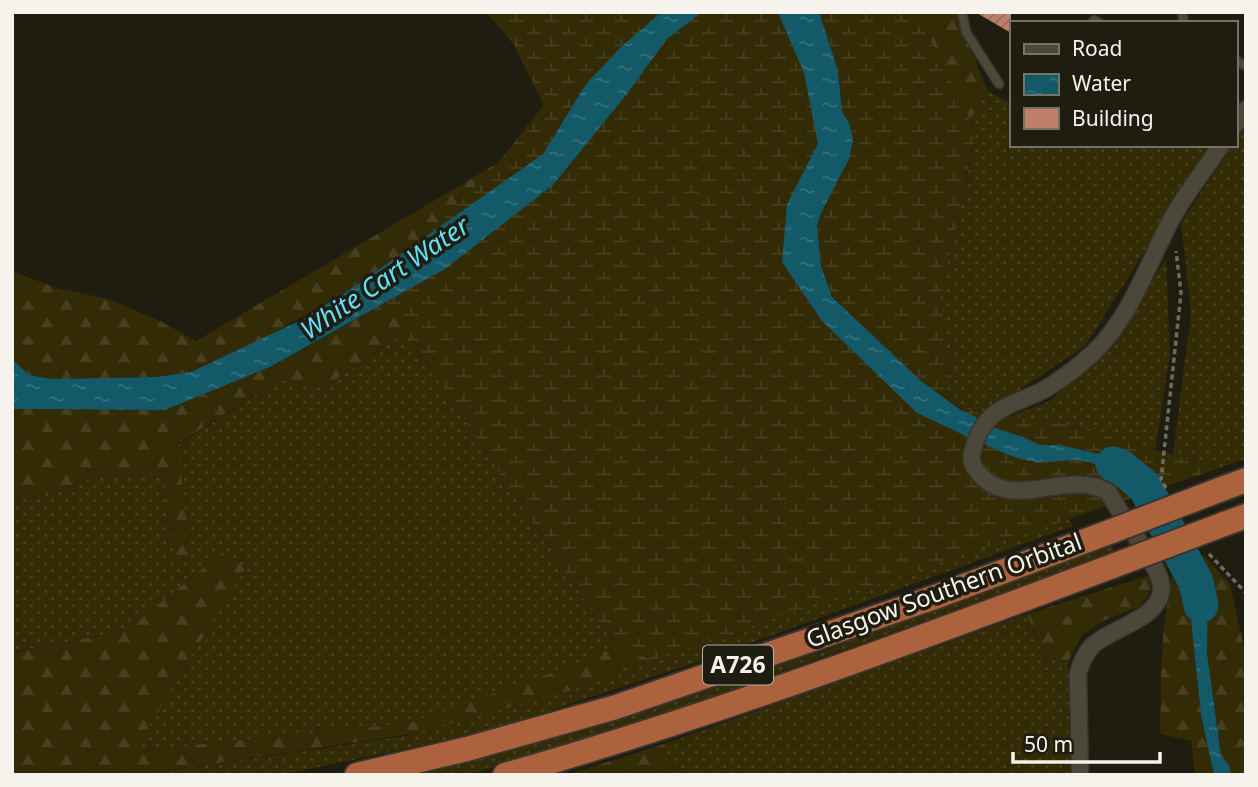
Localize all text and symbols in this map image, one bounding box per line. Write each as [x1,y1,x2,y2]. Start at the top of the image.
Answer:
legend [1010,21,1237,147]
text: Road [1072,34,1122,62]
text: Water [1072,69,1131,97]
text: Building [1072,104,1154,132]
water label: White Cart Water [293,206,477,347]
street label: Glasgow Southern Orbital [801,524,1086,655]
road number: A726 [703,646,773,684]
scale bar [1013,720,1160,764]
text: 50 m [1024,730,1073,758]

